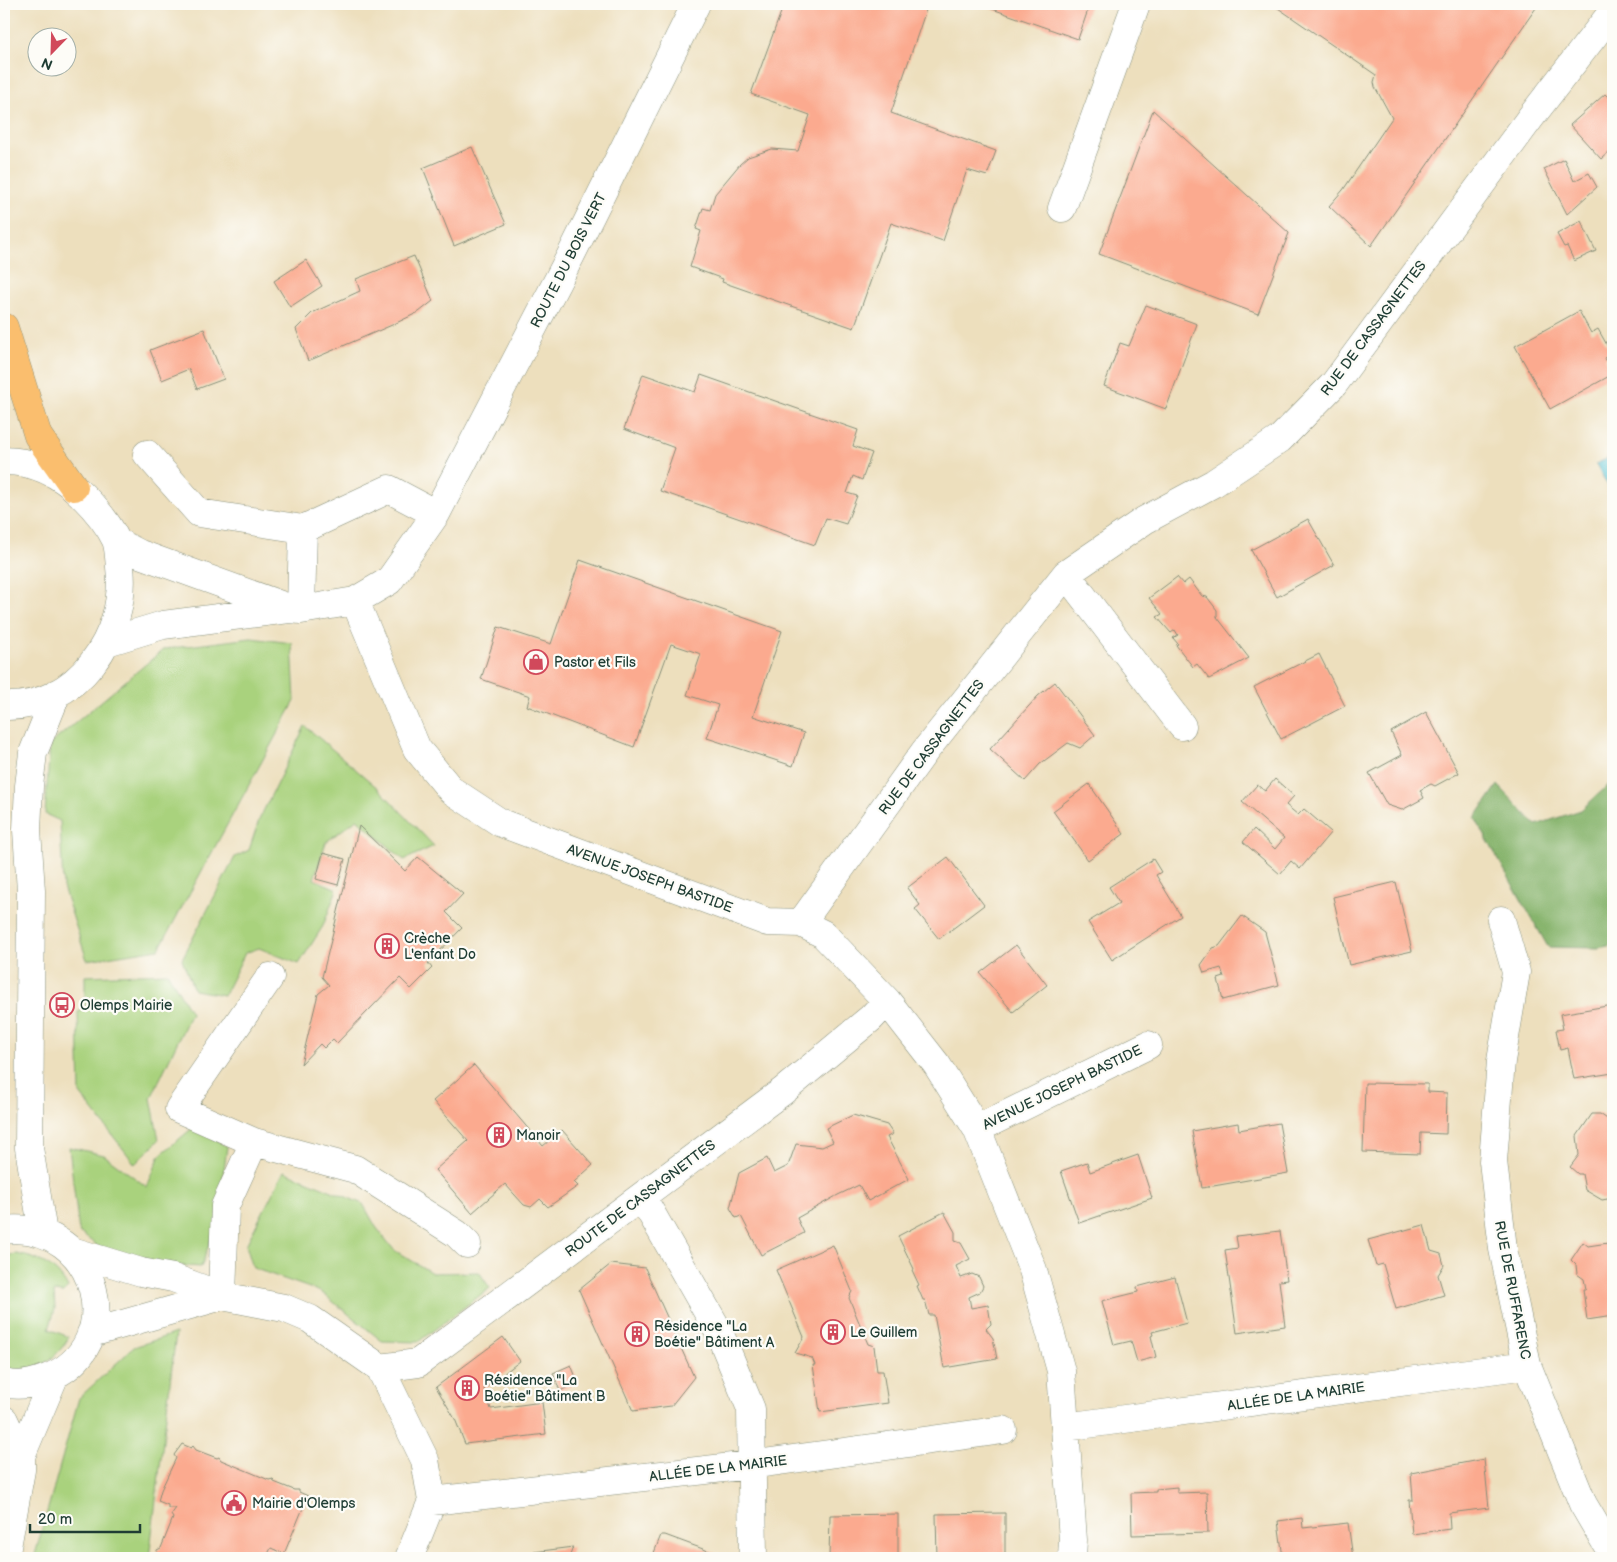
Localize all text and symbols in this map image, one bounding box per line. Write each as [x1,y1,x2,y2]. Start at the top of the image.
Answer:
north arrow [28,28,78,78]
text: N [39,54,55,73]
street label: ROUTE DU BOIS VERT [527,189,610,331]
street label: RUE DE CASSAGNETTES [1317,257,1430,399]
shop icon: Pastor et Fils [523,649,549,675]
place label: Pastor et Fils [554,654,636,671]
street label: RUE DE CASSAGNETTES [875,676,988,818]
street label: AVENUE JOSEPH BASTIDE [565,840,735,916]
place label: Crèche L'enfant Do [404,930,476,963]
building icon: Crèche L'enfant Do [374,933,400,959]
bus stop icon: Olemps Mairie [49,992,75,1018]
place label: Olemps Mairie [80,997,172,1014]
street label: AVENUE JOSEPH BASTIDE [980,1041,1145,1134]
building icon: Manoir [486,1122,512,1148]
place label: Manoir [516,1127,561,1144]
street label: ROUTE DE CASSAGNETTES [562,1136,719,1261]
street label: RUE DE RUFFARENC [1491,1219,1534,1361]
place label: Résidence "La Boétie" Bâtiment A [654,1318,775,1351]
building icon: Le Guillem [820,1319,846,1345]
building icon: Résidence "La Boétie" Bâtiment A [624,1321,650,1347]
place label: Le Guillem [850,1324,917,1341]
place label: Résidence "La Boétie" Bâtiment B [484,1372,606,1405]
building icon: Résidence "La Boétie" Bâtiment B [454,1375,480,1401]
street label: ALLÉE DE LA MAIRIE [1226,1377,1366,1415]
street label: ALLÉE DE LA MAIRIE [648,1451,788,1485]
public building icon: Mairie d'Olemps [221,1490,247,1516]
place label: Mairie d'Olemps [252,1495,356,1512]
scale bar [30,1502,140,1534]
text: 20 m [38,1510,72,1529]

